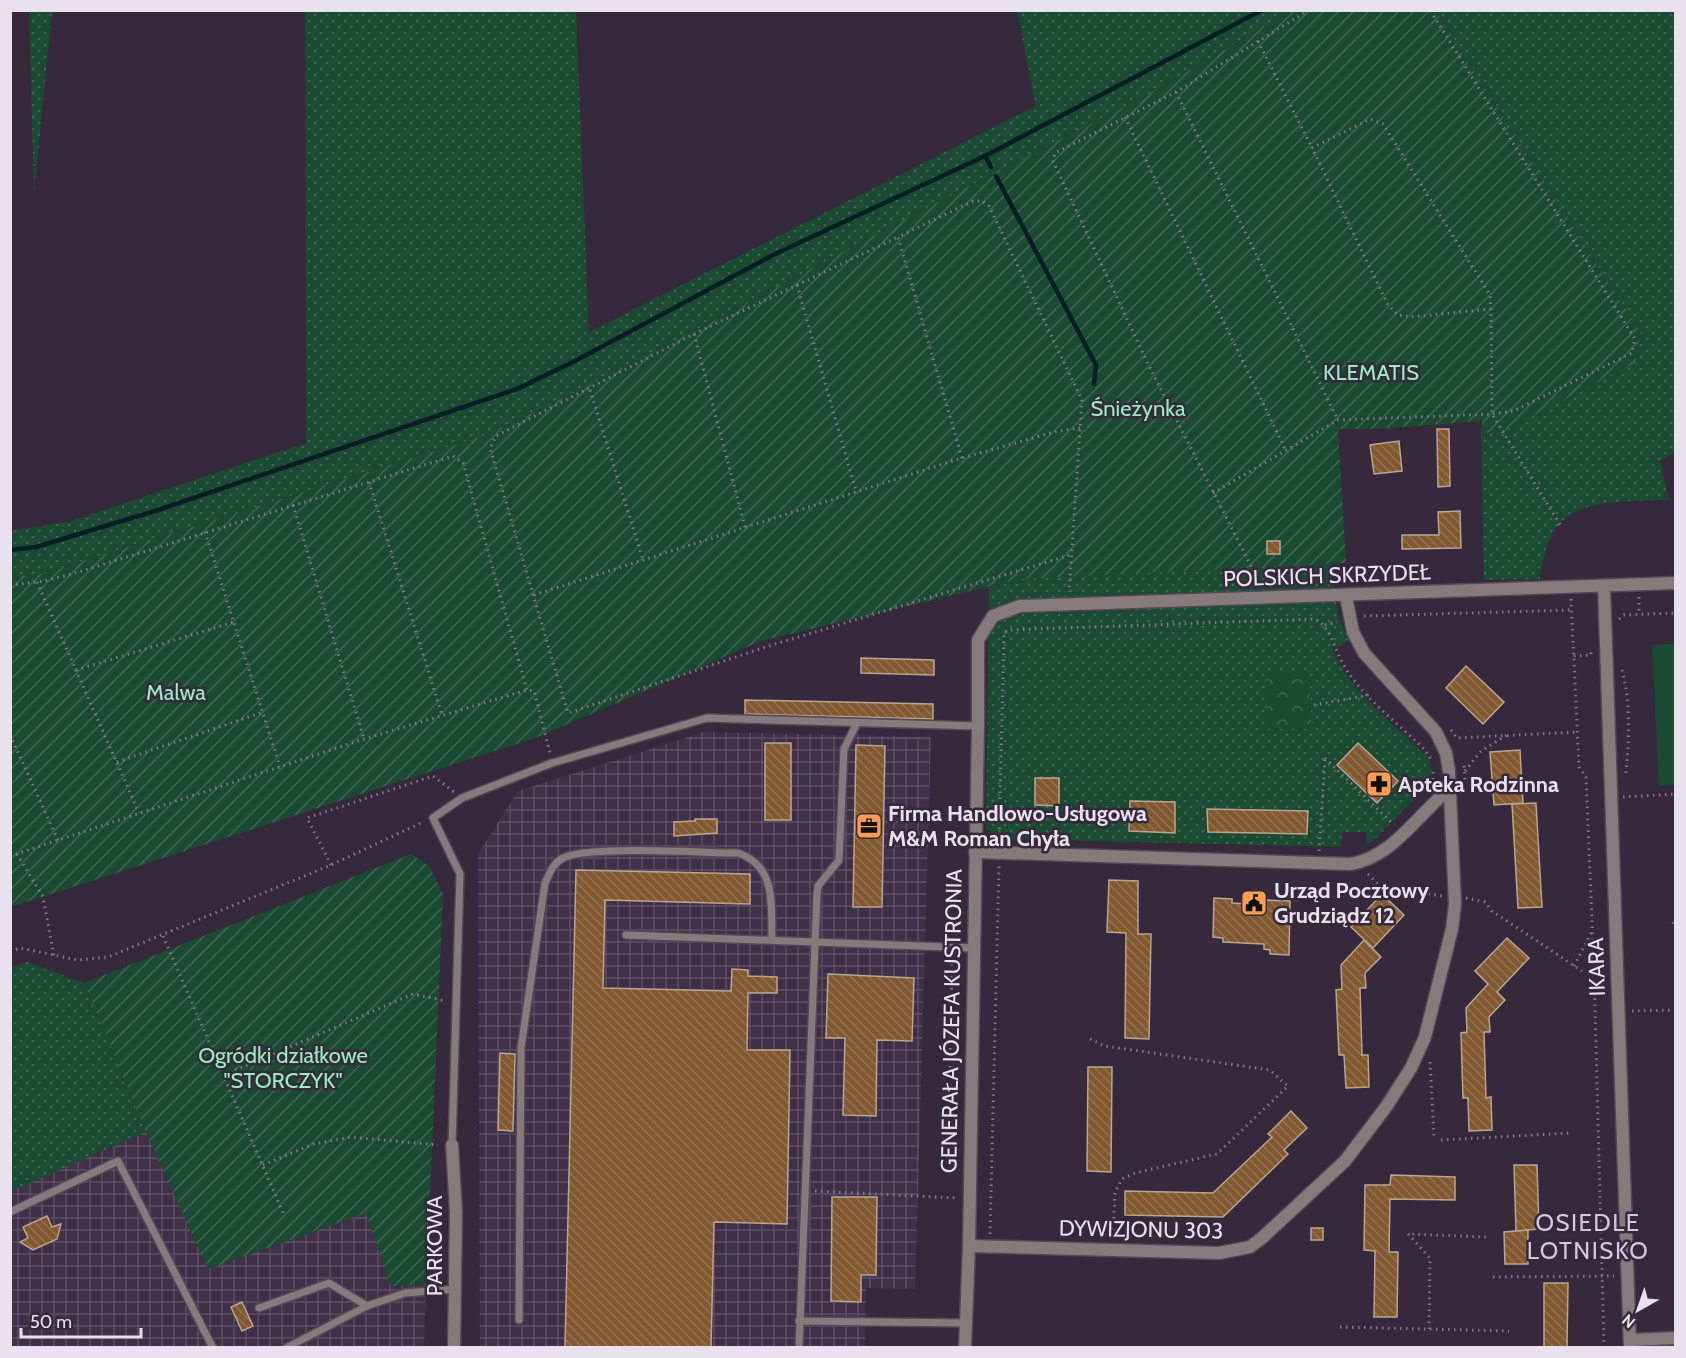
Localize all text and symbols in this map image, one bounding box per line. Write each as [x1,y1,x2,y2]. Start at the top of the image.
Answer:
park label: KLEMATIS [1323,359,1419,386]
park label: Śnieżynka [1090,395,1186,422]
street label: POLSKICH SKRZYDEŁ [1223,558,1431,593]
park label: Malwa [146,679,206,706]
pharmacy icon: Apteka Rodzinna [1364,769,1394,799]
place label: Apteka Rodzinna [1398,771,1559,798]
place label: Firma Handlowo-Usługowa M&M Roman Chyła [888,800,1147,852]
office icon: Firma Handlowo-Usługowa M&M Roman Chyła [854,811,884,841]
street label: GENERAŁA JÓZEFA KUSTRONIA [935,868,968,1173]
place label: Urząd Pocztowy Grudziądz 12 [1274,877,1429,929]
public building icon: Urząd Pocztowy Grudziądz 12 [1239,888,1269,918]
street label: IKARA [1582,937,1611,997]
park label: Ogródki działkowe "STORCZYK" [198,1042,368,1094]
street label: PARKOWA [421,1195,448,1296]
district label: OSIEDLE LOTNISKO [1527,1208,1649,1265]
street label: DYWIZJONU 303 [1059,1215,1223,1244]
north arrow [1608,1280,1668,1340]
scale bar [21,1301,141,1339]
text: N [1618,1310,1639,1332]
text: 50 m [30,1311,72,1333]

